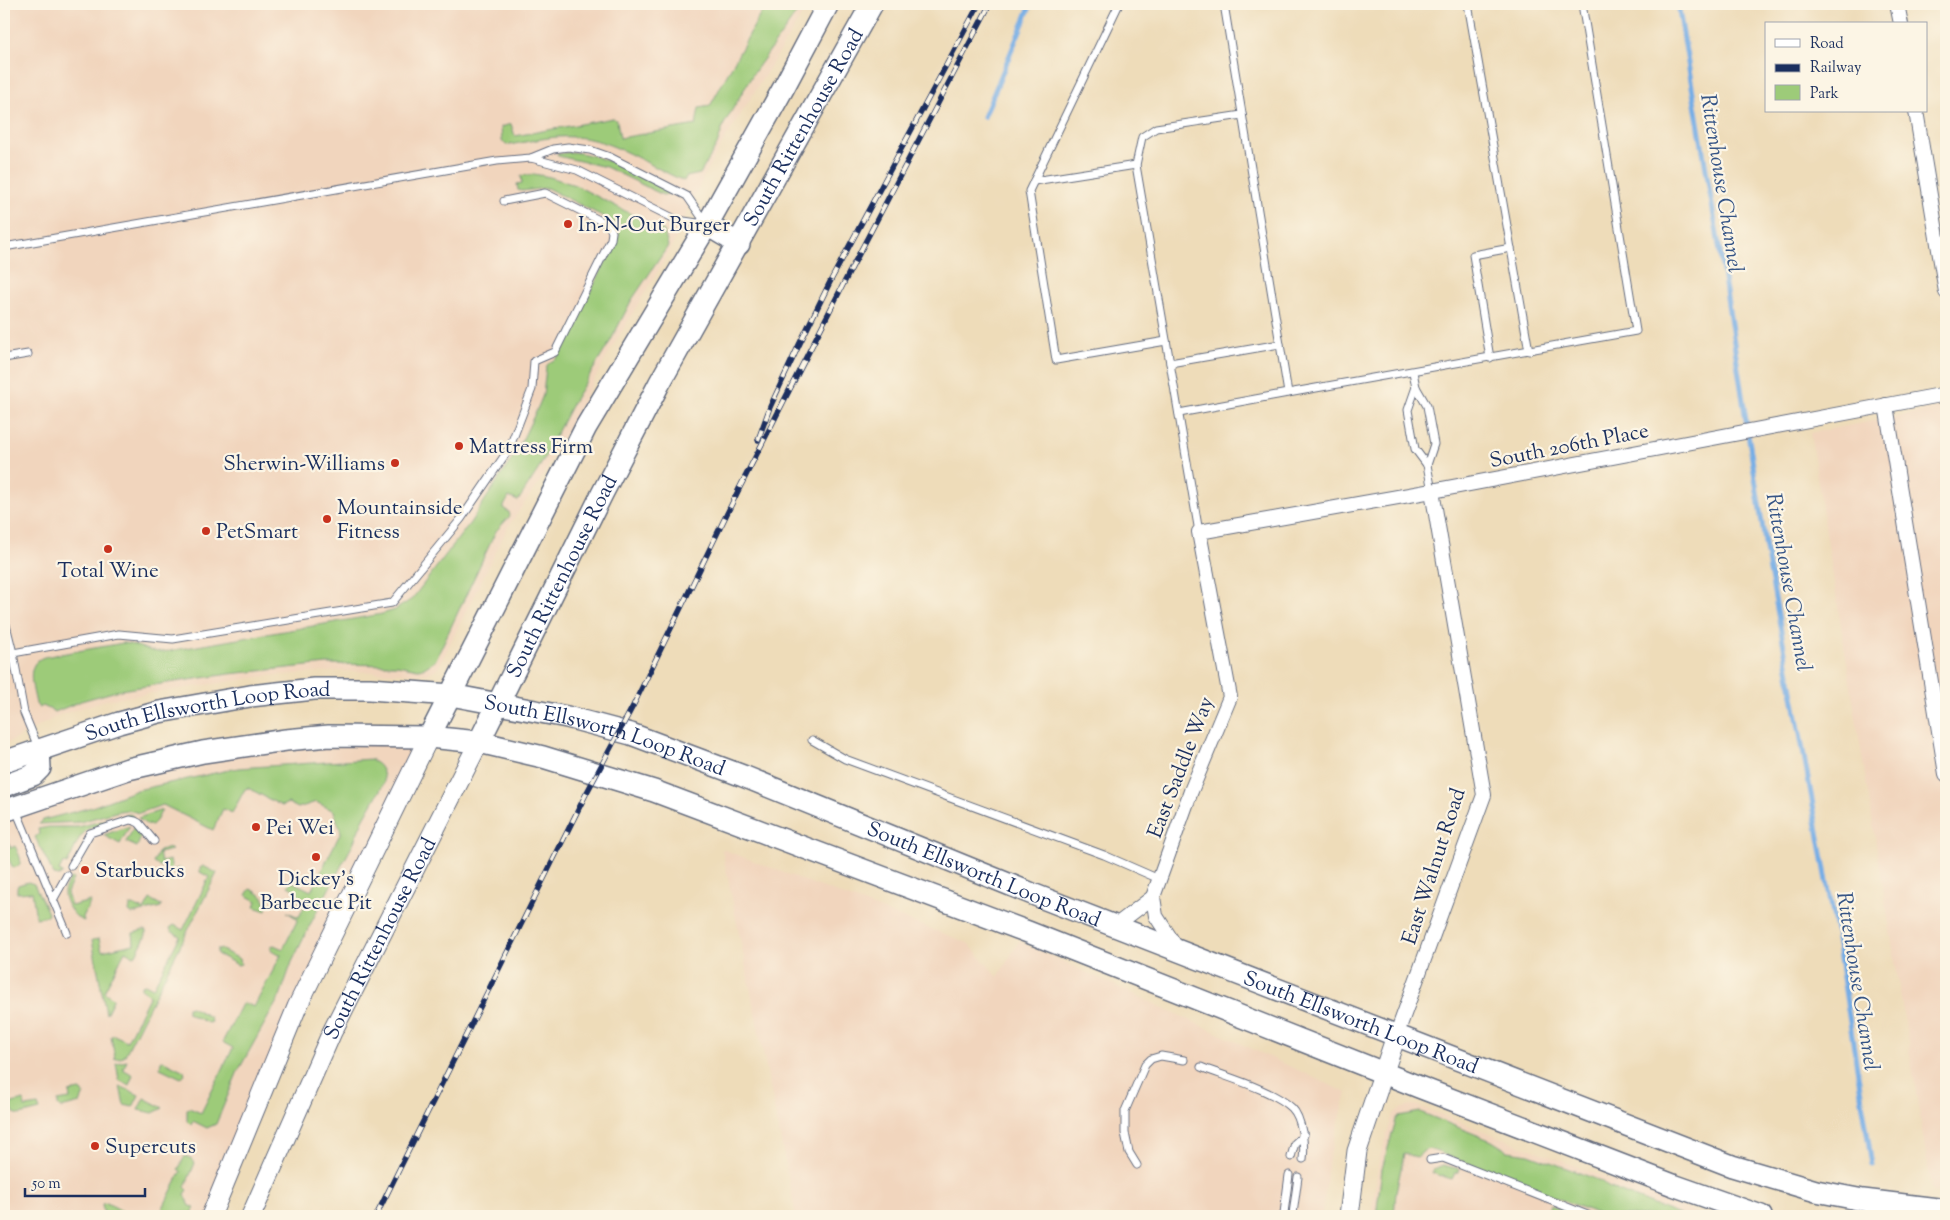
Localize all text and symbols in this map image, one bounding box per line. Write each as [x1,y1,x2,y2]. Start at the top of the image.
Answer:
legend [1765,22,1928,112]
street label: South Rittenhouse Road [737,23,872,233]
text: Road [1810,34,1844,55]
text: Railway [1810,58,1862,79]
text: Park [1810,84,1839,105]
water label: Rittenhouse Channel [1690,92,1750,276]
place label: In-N-Out Burger [578,211,730,241]
marker: In-N-Out Burger [562,218,574,230]
street label: South 206th Place [1487,417,1652,477]
place label: Mattress Firm [469,433,593,463]
marker: Mattress Firm [453,440,465,452]
place label: Sherwin-Williams [223,450,385,480]
marker: Sherwin-Williams [389,457,401,469]
street label: South Rittenhouse Road [500,470,626,684]
water label: Rittenhouse Channel [1756,491,1819,675]
place label: Mountainside Fitness [337,494,463,548]
marker: Mountainside Fitness [321,513,333,525]
place label: PetSmart [216,518,298,548]
marker: PetSmart [200,525,212,537]
marker: Total Wine [102,543,114,555]
place label: Total Wine [57,557,159,587]
street label: South Ellsworth Loop Road [81,676,330,751]
street label: South Ellsworth Loop Road [481,689,729,785]
street label: East Saddle Way [1141,692,1223,843]
street label: East Walnut Road [1395,784,1474,949]
place label: Pei Wei [266,814,334,844]
street label: South Ellsworth Loop Road [862,815,1105,936]
marker: Pei Wei [250,821,262,833]
street label: South Rittenhouse Road [317,833,445,1045]
marker: Dickey's Barbecue Pit [310,851,322,863]
place label: Starbucks [95,857,184,887]
marker: Starbucks [79,864,91,876]
place label: Dickey's Barbecue Pit [260,865,372,919]
water label: Rittenhouse Channel [1826,890,1886,1074]
street label: South Ellsworth Loop Road [1238,964,1482,1083]
place label: Supercuts [105,1133,196,1163]
marker: Supercuts [89,1140,101,1152]
scale bar [25,1165,145,1197]
text: 50 m [31,1174,61,1195]

